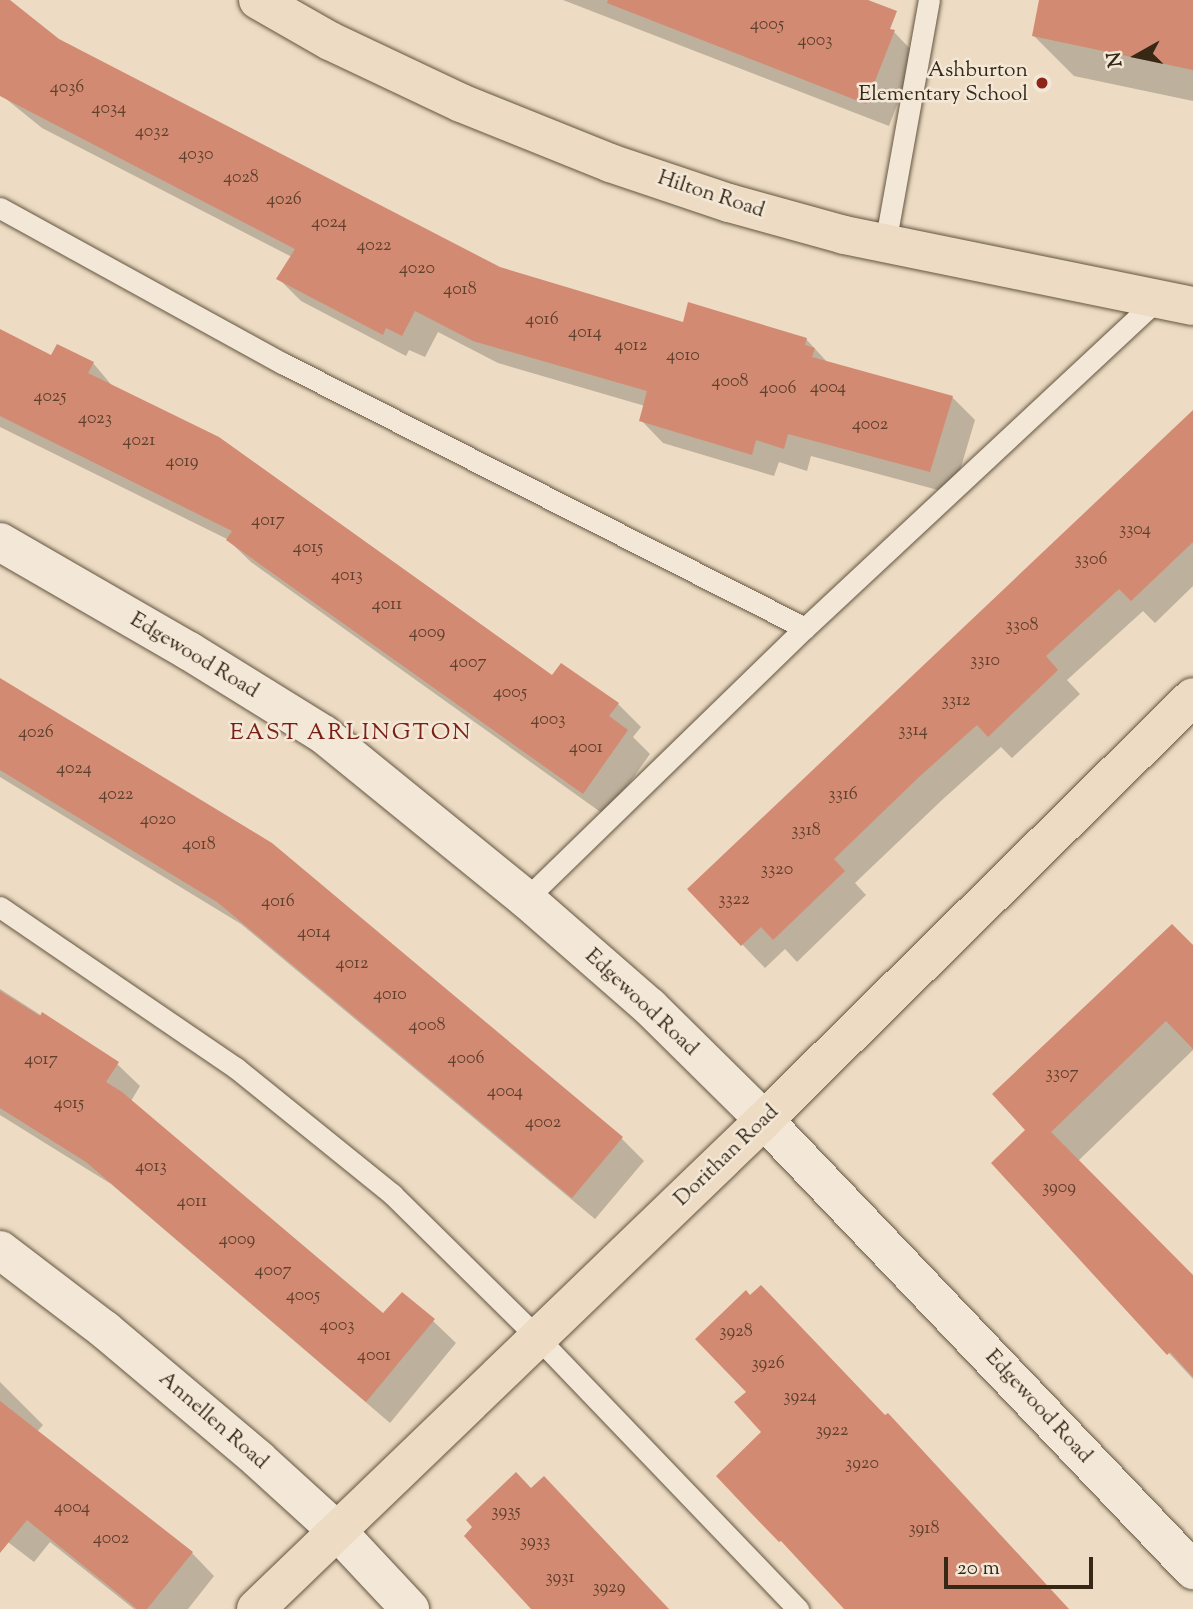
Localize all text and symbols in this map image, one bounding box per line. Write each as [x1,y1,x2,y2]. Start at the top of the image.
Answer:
house number: 4005 [750,14,784,36]
north arrow [1102,21,1172,91]
house number: 4003 [797,30,833,52]
text: N [1101,50,1130,69]
place label: Ashburton Elementary School [859,58,1028,108]
marker: Ashburton Elementary School [1034,75,1050,91]
house number: 4036 [50,77,84,99]
house number: 4034 [92,98,126,120]
house number: 4032 [135,121,169,143]
house number: 4030 [178,144,214,166]
street label: Hilton Road [654,166,768,224]
house number: 4028 [223,167,259,189]
house number: 4026 [266,189,302,211]
house number: 4024 [311,212,347,234]
house number: 4022 [356,235,392,257]
house number: 4020 [399,258,435,280]
house number: 4018 [443,279,477,301]
house number: 4016 [525,309,559,331]
house number: 4014 [568,322,602,344]
house number: 4012 [615,335,647,357]
house number: 4010 [666,345,700,367]
house number: 4008 [712,371,748,393]
house number: 4004 [810,377,846,399]
house number: 4006 [760,378,796,400]
house number: 4025 [34,386,66,408]
house number: 4023 [78,408,112,430]
house number: 4002 [852,414,888,436]
house number: 4021 [123,430,155,452]
house number: 4019 [166,451,198,473]
house number: 4017 [251,510,285,532]
house number: 3304 [1119,519,1151,541]
house number: 4015 [293,537,323,559]
house number: 3306 [1075,549,1107,571]
house number: 4013 [331,565,363,587]
house number: 4011 [372,594,402,616]
street label: Edgewood Road [125,608,263,704]
house number: 3308 [1006,615,1038,637]
house number: 4009 [409,622,445,644]
house number: 3310 [970,650,1000,672]
house number: 4007 [450,652,486,674]
house number: 4005 [493,682,527,704]
house number: 3312 [941,690,971,712]
house number: 4003 [530,709,566,731]
district label: EAST ARLINGTON [231,720,471,748]
house number: 3314 [898,720,928,742]
house number: 4026 [18,722,54,744]
house number: 4001 [569,737,603,759]
house number: 4024 [56,758,92,780]
house number: 4022 [98,784,134,806]
house number: 3316 [828,784,858,806]
house number: 4020 [140,809,176,831]
house number: 3318 [791,820,821,842]
house number: 4018 [182,834,216,856]
house number: 3320 [761,859,793,881]
house number: 3322 [718,889,750,911]
house number: 4016 [261,891,295,913]
house number: 4014 [297,922,331,944]
street label: Edgewood Road [579,944,703,1062]
house number: 4012 [336,953,368,975]
house number: 4010 [373,984,407,1006]
house number: 4008 [409,1015,445,1037]
house number: 4006 [448,1048,484,1070]
house number: 4017 [24,1049,58,1071]
house number: 3307 [1046,1063,1078,1085]
house number: 4004 [487,1081,523,1103]
house number: 4015 [54,1093,84,1115]
street label: Dorithan Road [670,1100,784,1212]
house number: 4002 [525,1112,561,1134]
house number: 4013 [135,1156,167,1178]
house number: 3909 [1042,1177,1076,1199]
house number: 4011 [177,1191,207,1213]
house number: 4009 [219,1229,255,1251]
house number: 4007 [255,1260,291,1282]
house number: 4005 [286,1285,320,1307]
house number: 4003 [319,1315,355,1337]
house number: 3928 [719,1321,753,1343]
house number: 4001 [357,1345,391,1367]
street label: Edgewood Road [979,1345,1097,1469]
house number: 3926 [751,1353,785,1375]
street label: Annellen Road [153,1367,273,1475]
house number: 3924 [783,1386,817,1408]
house number: 3922 [816,1420,848,1442]
house number: 3920 [845,1453,879,1475]
house number: 4004 [54,1497,90,1519]
house number: 3935 [491,1501,521,1523]
house number: 3918 [909,1518,939,1540]
house number: 4002 [93,1528,129,1550]
house number: 3933 [520,1531,550,1553]
scale bar [948,1542,1097,1586]
text: 20 m [957,1554,1000,1584]
house number: 3931 [545,1567,575,1589]
house number: 3929 [592,1577,626,1599]

